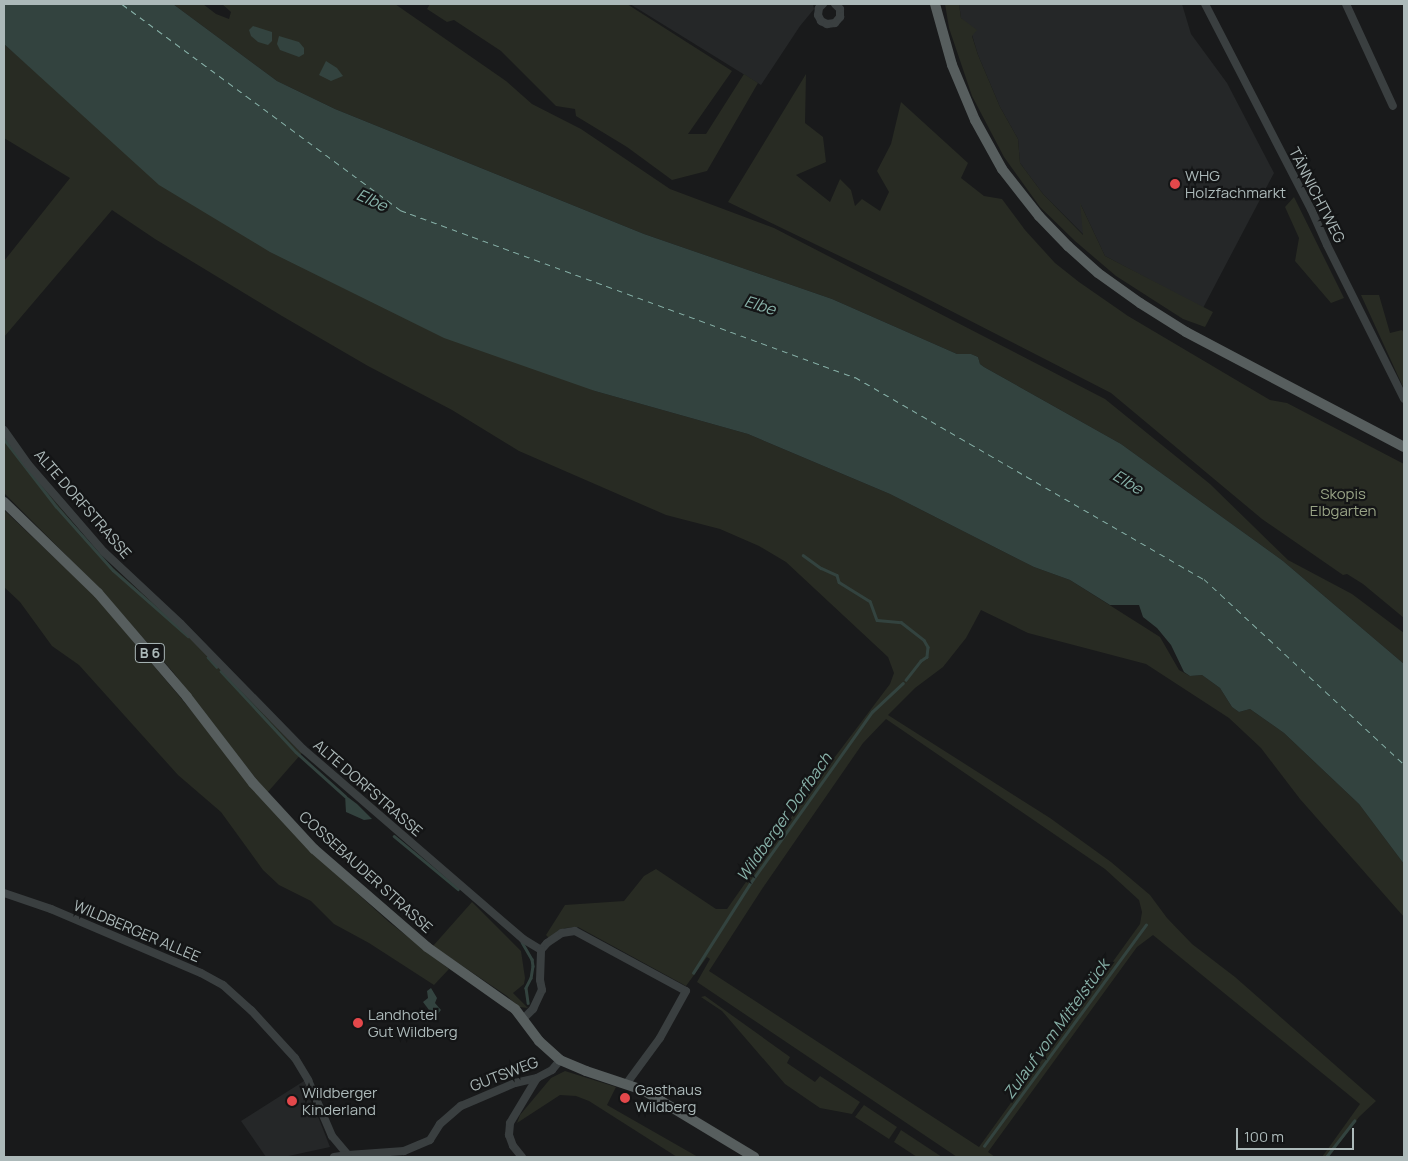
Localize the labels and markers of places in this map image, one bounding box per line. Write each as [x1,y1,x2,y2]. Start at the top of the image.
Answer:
place label: WHG Holzfachmarkt [1185,166,1286,201]
marker: WHG Holzfachmarkt [1169,178,1181,190]
place label: Landhotel Gut Wildberg [368,1005,458,1040]
marker: Landhotel Gut Wildberg [352,1017,364,1029]
place label: Gasthaus Wildberg [635,1080,702,1115]
place label: Wildberger Kinderland [302,1083,377,1118]
marker: Gasthaus Wildberg [619,1092,631,1104]
marker: Wildberger Kinderland [286,1095,298,1107]

